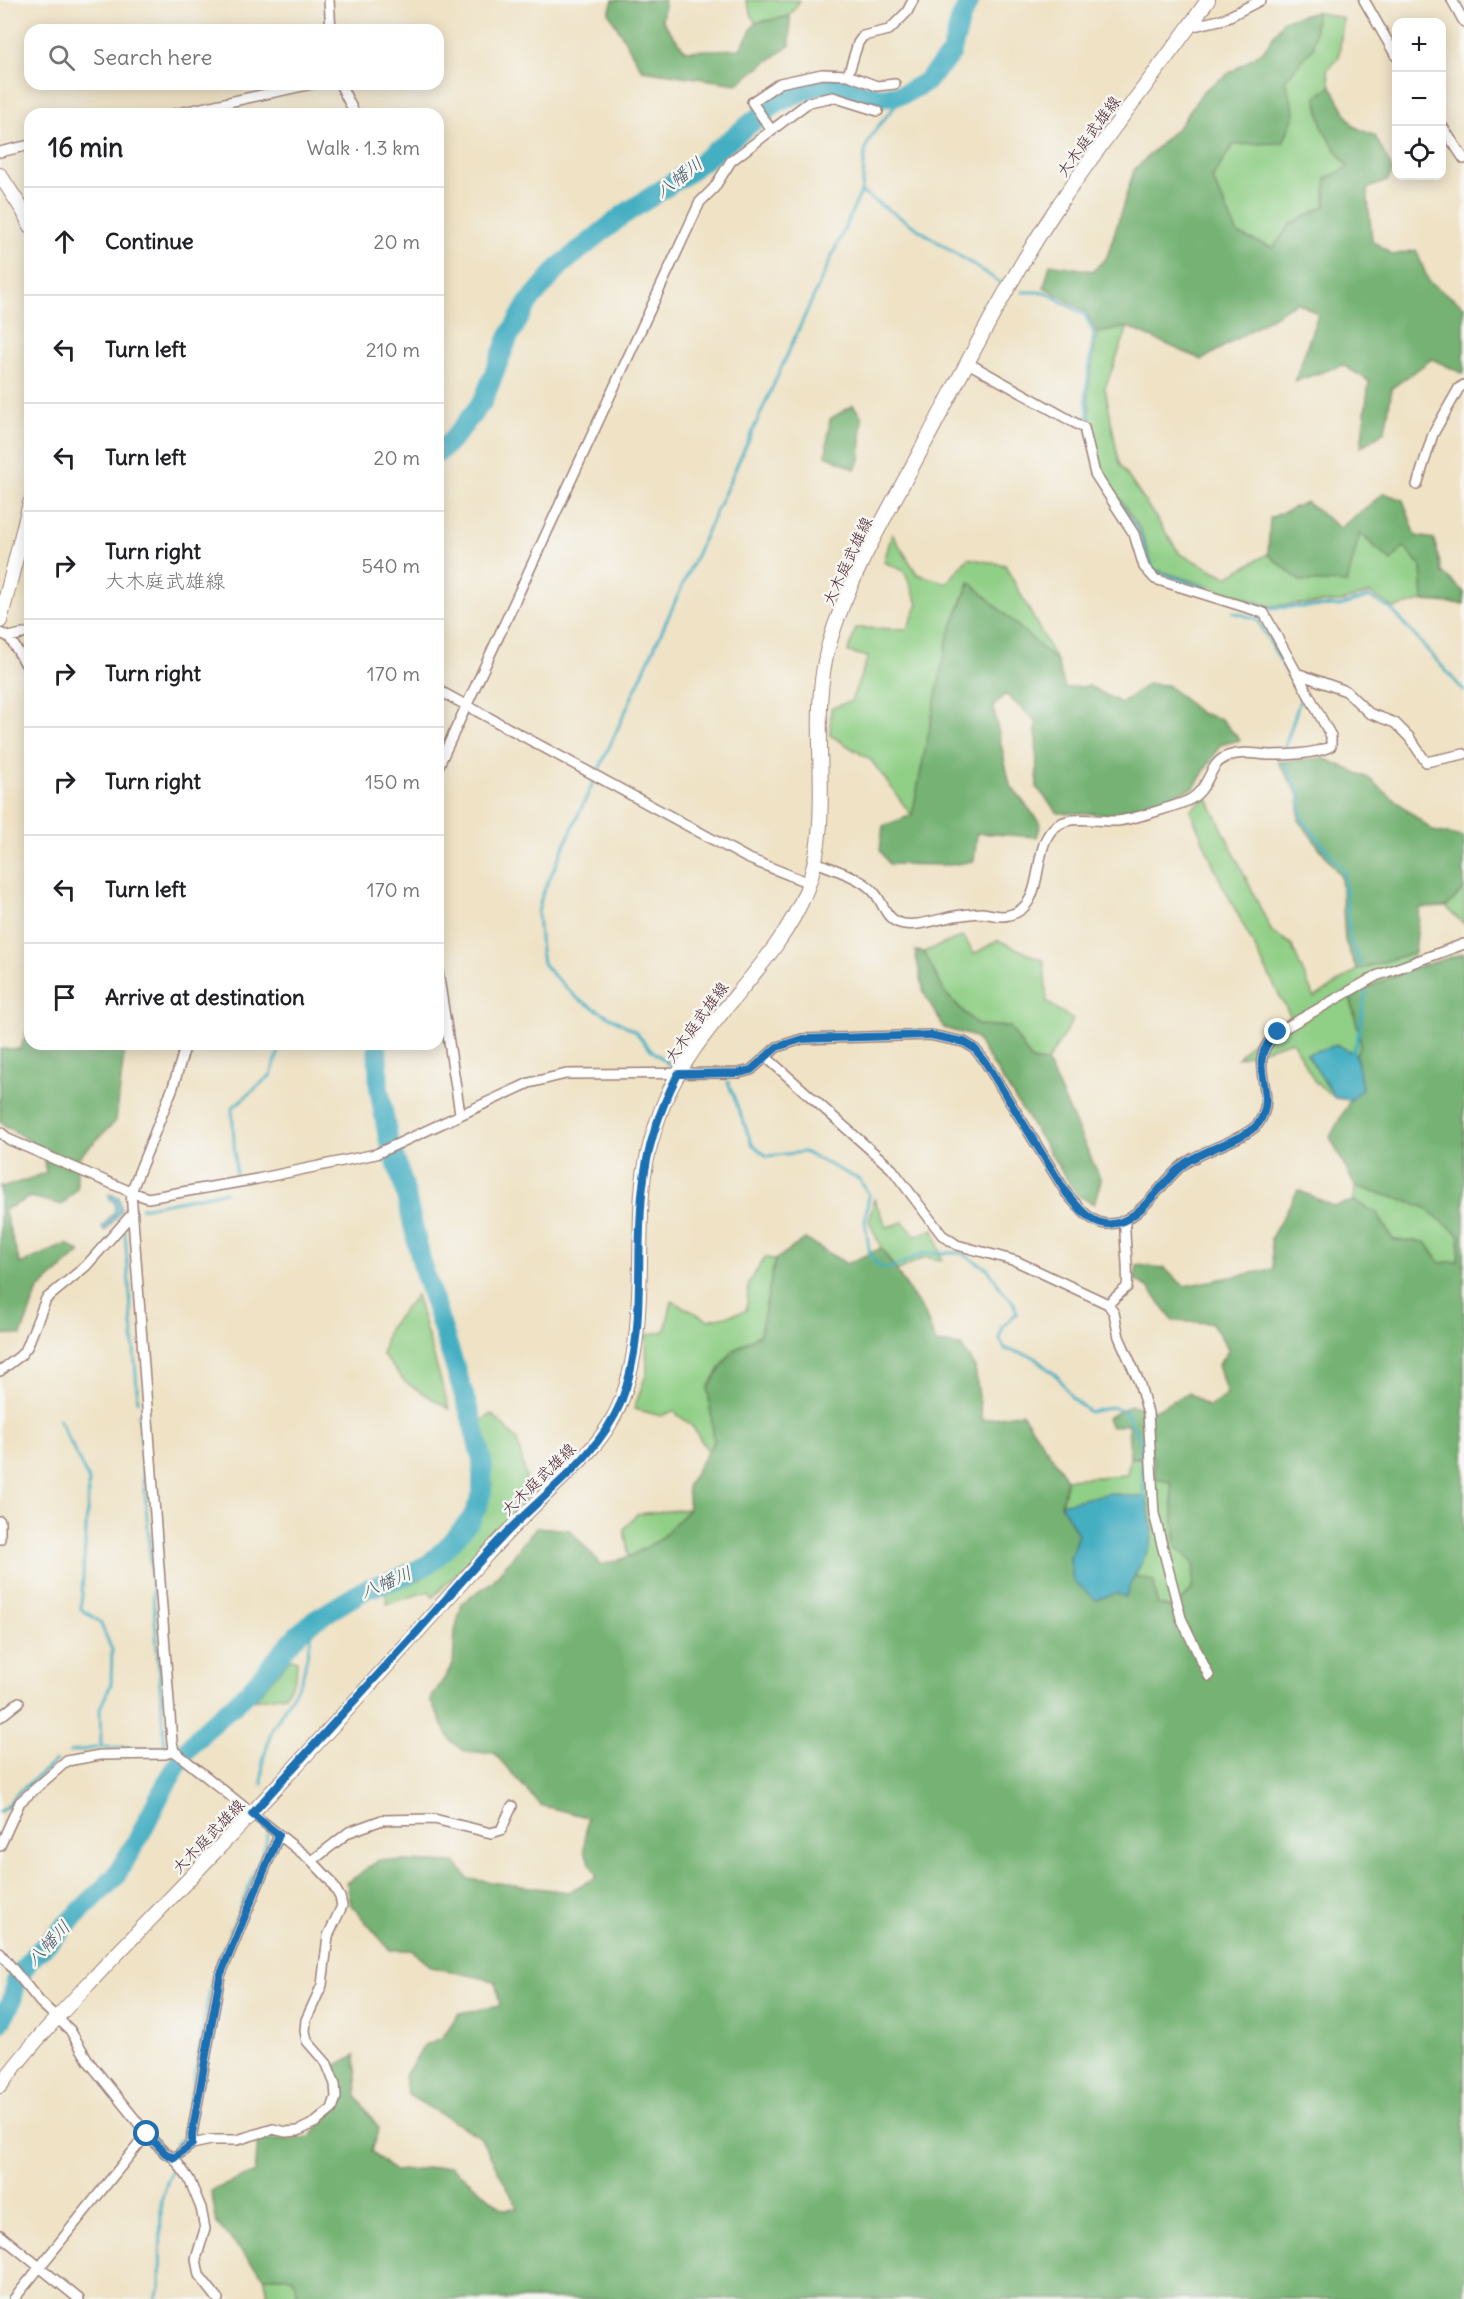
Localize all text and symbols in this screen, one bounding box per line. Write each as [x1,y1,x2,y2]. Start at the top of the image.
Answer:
map controls [1392,18,1446,180]
button: + [1392,18,1446,72]
search box [24,24,444,90]
icon: search [45,41,78,74]
text: Search here [93,43,212,71]
button: − [1392,72,1446,126]
street label: 大木庭武雄線 [1052,91,1124,181]
button: locate [1392,126,1446,180]
text: 16 min [48,131,123,164]
text: Walk · 1.3 km [306,135,420,160]
water label: 八幡川 [651,152,707,202]
icon: ahead [48,225,81,258]
text: Continue [105,227,194,255]
text: 20 m [374,229,420,254]
icon: left [48,333,81,366]
text: Turn left [105,335,186,363]
text: 210 m [366,337,420,362]
icon: left [48,441,81,474]
text: Turn left [105,443,186,471]
text: 20 m [374,445,420,470]
street label: 大木庭武雄線 [818,513,876,609]
text: Turn right [105,537,201,565]
icon: right [48,549,81,582]
text: 540 m [361,553,420,578]
text: 大木庭武雄線 [105,568,225,593]
icon: right [48,657,81,690]
text: Turn right [105,659,201,687]
text: 170 m [367,661,420,686]
icon: right [48,765,81,798]
text: Turn right [105,767,201,795]
text: 150 m [365,769,420,794]
icon: left [48,873,81,906]
text: Turn left [105,875,186,903]
text: 170 m [367,877,420,902]
street label: 大木庭武雄線 [660,977,732,1067]
icon: arrive [48,981,81,1014]
text: Arrive at destination [105,983,305,1011]
route end [1264,1018,1290,1044]
street label: 大木庭武雄線 [497,1438,579,1520]
water label: 八幡川 [357,1561,415,1603]
street label: 大木庭武雄線 [167,1795,249,1877]
water label: 八幡川 [21,1916,75,1970]
route start [133,2120,159,2146]

